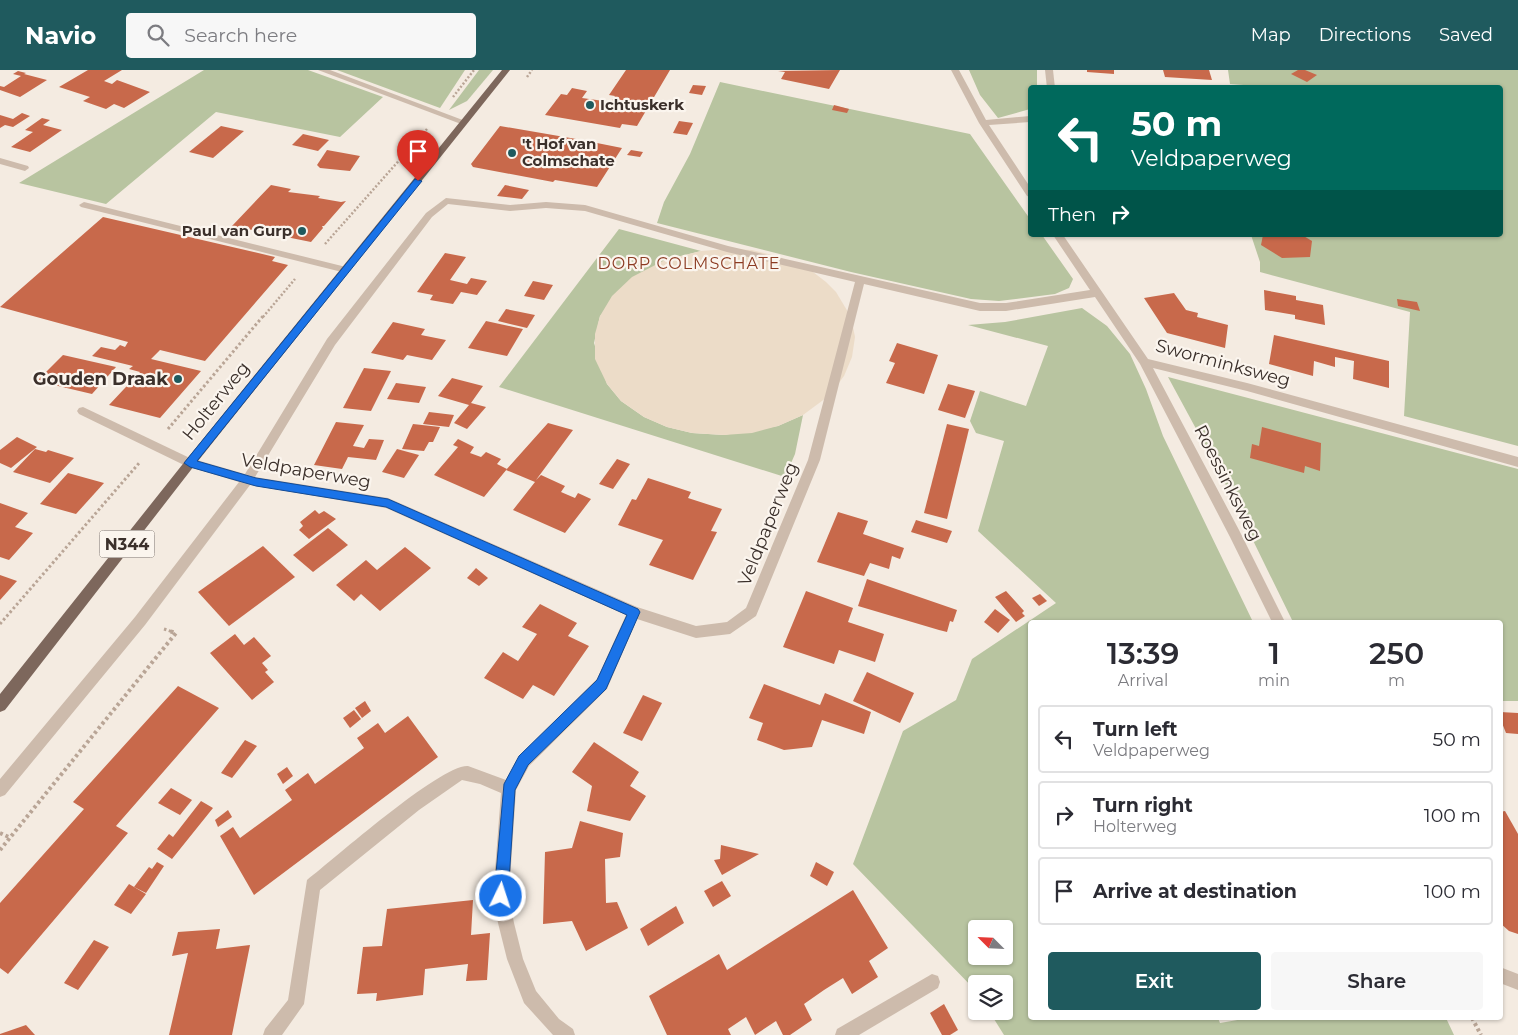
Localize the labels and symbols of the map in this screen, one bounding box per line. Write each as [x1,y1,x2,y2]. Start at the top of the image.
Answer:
place label: Ichtuskerk [600,95,684,114]
marker: Ichtuskerk [584,99,596,111]
pin [397,130,439,181]
place label: 't Hof van Colmschate [522,134,615,170]
marker: 't Hof van Colmschate [506,147,518,159]
place label: Paul van Gurp [182,221,292,240]
marker: Paul van Gurp [296,225,308,237]
district label: DORP COLMSCHATE [598,254,780,273]
street label: Sworminksweg [1153,334,1293,392]
street label: Holterweg [178,357,254,445]
place label: Gouden Draak [33,368,168,390]
marker: Gouden Draak [172,373,184,385]
street label: Roessinksweg [1189,421,1267,545]
street label: Veldpaperweg [239,449,373,493]
street label: Veldpaperweg [733,459,803,589]
road number: N344 [100,530,154,558]
position arrow [474,869,526,921]
north arrow [968,920,1012,965]

